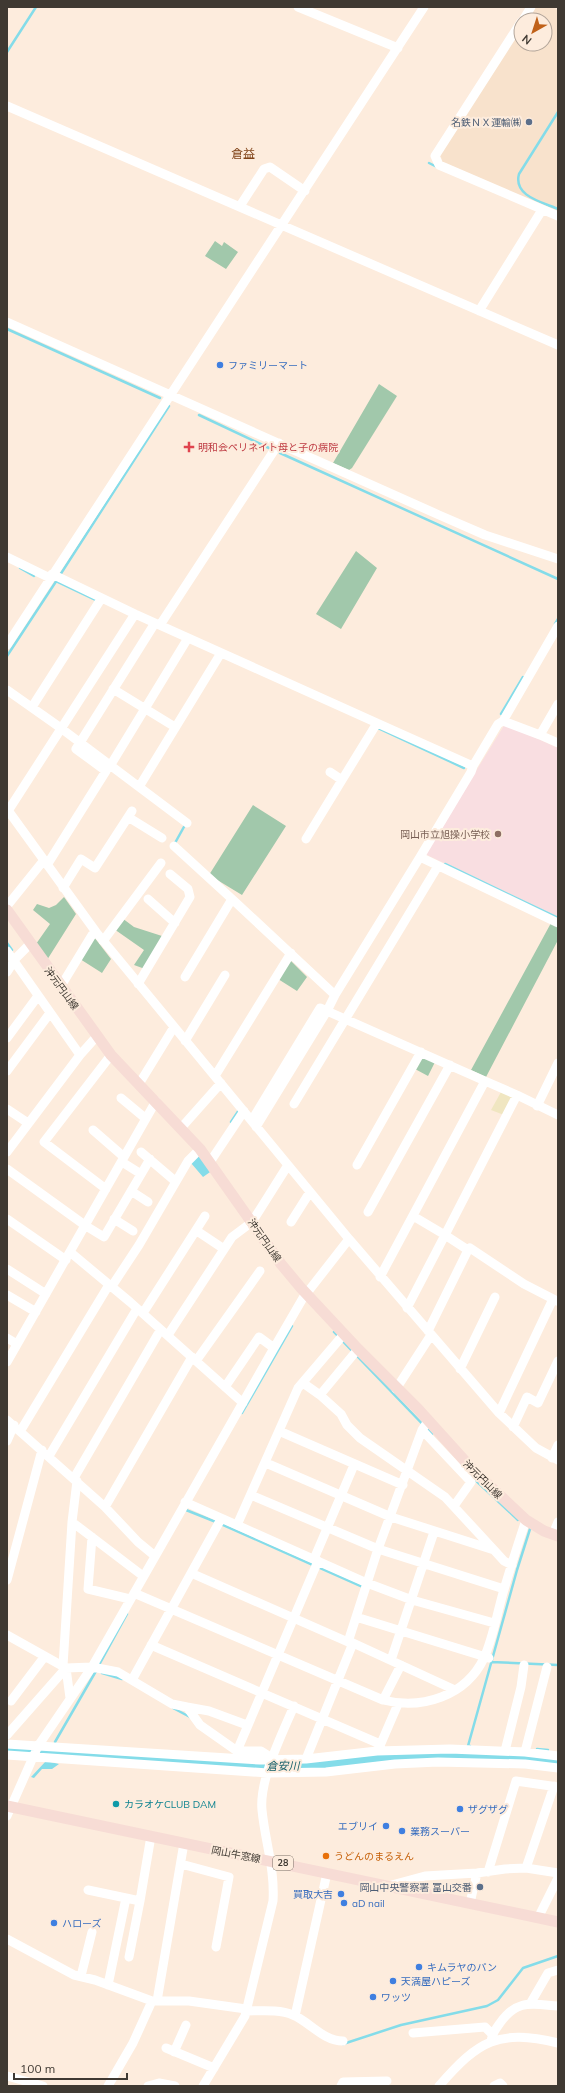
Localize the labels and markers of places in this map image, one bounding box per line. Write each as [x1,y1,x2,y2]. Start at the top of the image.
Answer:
place label: 名鉄ＮＸ運輸㈱ [451,116,521,129]
marker: 名鉄ＮＸ運輸㈱ [524,117,534,127]
place label: ファミリーマート [228,359,308,372]
marker: ファミリーマート [215,360,225,370]
marker: 明和会ペリネイト母と子の病院 [183,441,195,453]
place label: 明和会ペリネイト母と子の病院 [198,441,338,454]
place label: 岡山市立旭操小学校 [400,828,490,841]
marker: 岡山市立旭操小学校 [493,829,503,839]
place label: カラオケCLUB DAM [124,1798,216,1811]
marker: カラオケCLUB DAM [111,1799,121,1809]
place label: ザグザグ [468,1803,508,1816]
marker: ザグザグ [455,1804,465,1814]
place label: エブリイ [338,1820,378,1833]
marker: エブリイ [381,1821,391,1831]
place label: 業務スーパー [410,1825,470,1838]
marker: 業務スーパー [397,1826,407,1836]
place label: うどんのまるえん [334,1850,414,1863]
marker: うどんのまるえん [321,1851,331,1861]
place label: 岡山中央警察署 富山交番 [359,1881,472,1894]
marker: 岡山中央警察署 富山交番 [475,1882,485,1892]
place label: 買取大吉 [293,1888,333,1901]
marker: 買取大吉 [336,1889,346,1899]
place label: aD nail [352,1897,385,1910]
marker: aD nail [339,1898,349,1908]
place label: ハローズ [62,1917,102,1930]
marker: ハローズ [49,1918,59,1928]
place label: キムラヤのパン [427,1961,497,1974]
marker: キムラヤのパン [414,1962,424,1972]
place label: 天満屋ハピーズ [401,1975,471,1988]
marker: 天満屋ハピーズ [388,1976,398,1986]
place label: ワッツ [381,1991,411,2004]
marker: ワッツ [368,1992,378,2002]

